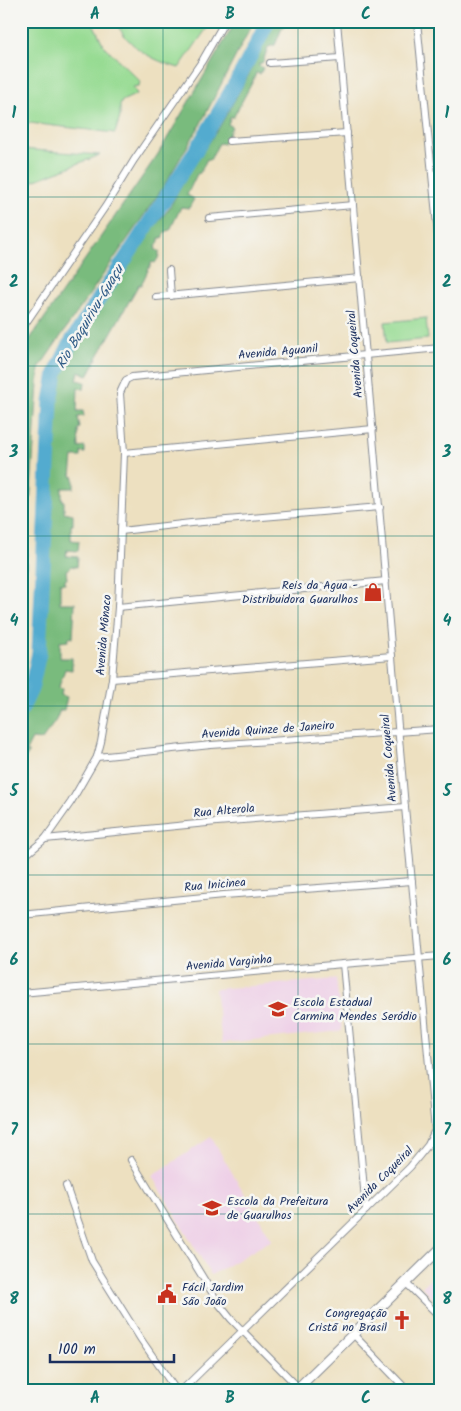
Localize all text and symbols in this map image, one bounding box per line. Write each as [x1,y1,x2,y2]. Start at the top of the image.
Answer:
text: A [90,2,100,27]
text: B [225,2,235,27]
text: C [361,2,371,27]
text: 1 [12,101,17,126]
text: 1 [445,101,450,126]
water label: Rio Baquirivu-Guaçu [50,259,131,373]
text: 2 [9,270,19,295]
text: 2 [442,270,452,295]
street label: Avenida Coqueiral [342,309,368,399]
street label: Avenida Aguanil [237,339,319,365]
text: 3 [9,440,19,465]
text: 3 [442,440,452,465]
place label: Reis da Agua - Distribuidora Guarulhos [242,576,358,609]
shop icon: Reis da Agua - Distribuidora Guarulhos [362,581,384,603]
street label: Avenida Mônaco [91,594,117,676]
text: 4 [10,609,19,634]
text: 4 [443,609,452,634]
street label: Avenida Coqueiral [376,713,402,803]
street label: Avenida Quinze de Janeiro [201,716,335,744]
text: 5 [9,779,20,804]
text: 5 [442,779,453,804]
street label: Rua Alterola [193,799,256,823]
street label: Rua Inicinea [183,873,247,897]
text: 6 [10,948,19,973]
text: 6 [443,948,452,973]
street label: Avenida Varginha [185,950,273,976]
place label: Escola Estadual Carmina Mendes Seródio [293,993,417,1026]
school or university icon: Escola Estadual Carmina Mendes Seródio [267,998,289,1020]
text: 7 [10,1118,18,1143]
text: 7 [443,1118,451,1143]
street label: Avenida Coqueiral [342,1142,418,1218]
place label: Escola da Prefeitura de Guarulhos [227,1192,329,1225]
school or university icon: Escola da Prefeitura de Guarulhos [201,1197,223,1219]
place label: Fácil Jardim São João [182,1278,244,1311]
public building icon: Fácil Jardim São João [156,1283,178,1305]
text: 8 [9,1287,19,1312]
text: 8 [442,1287,452,1312]
place label: Congregação Cristã no Brasil [308,1304,387,1337]
church icon: Congregação Cristã no Brasil [391,1309,413,1331]
scale bar [50,1331,174,1363]
text: 100 m [58,1338,96,1362]
text: A [90,1386,100,1411]
text: B [225,1386,235,1411]
text: C [361,1386,371,1411]

